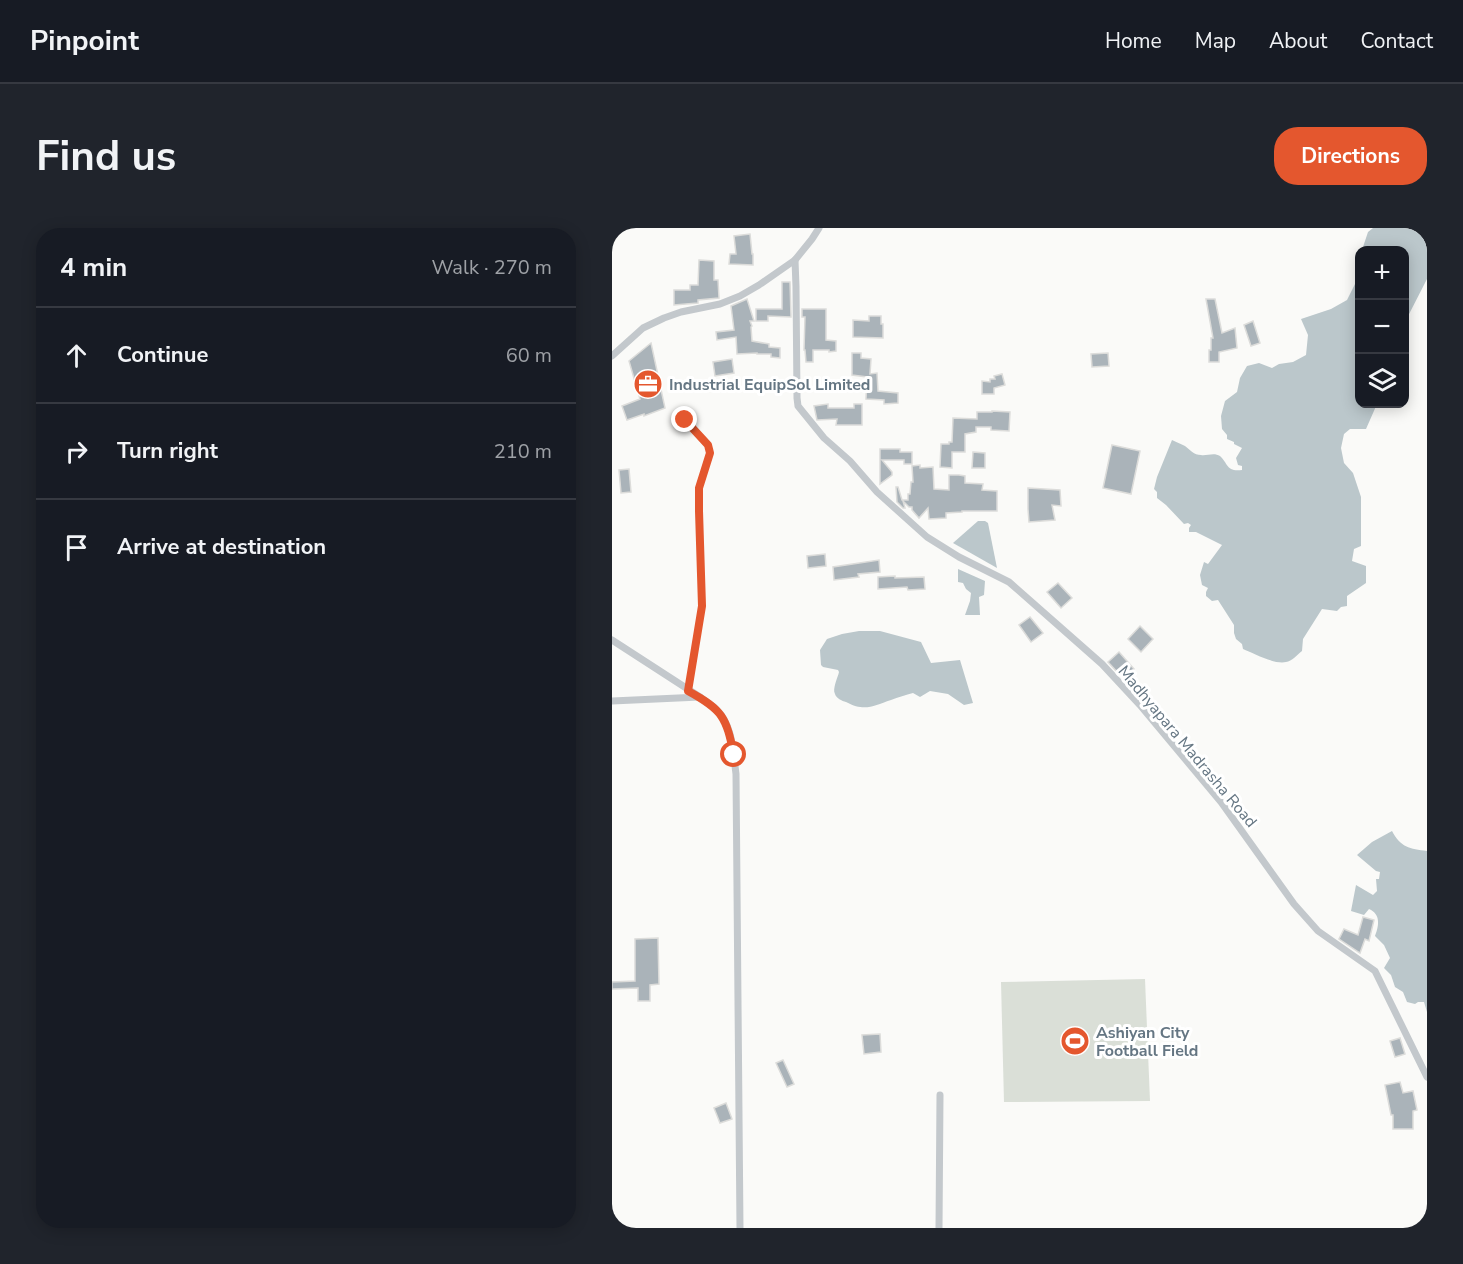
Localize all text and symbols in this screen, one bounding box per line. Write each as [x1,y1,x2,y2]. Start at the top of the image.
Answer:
text: Pinpoint [30,22,139,60]
text: Home [1105,27,1162,55]
text: Map [1195,27,1236,55]
text: About [1269,27,1327,55]
text: Contact [1360,27,1433,55]
button: Directions [1274,127,1427,185]
text: Find us [36,128,176,185]
map controls [1355,246,1409,408]
button: + [1355,246,1409,300]
text: 4 min [60,250,127,285]
text: Walk · 270 m [432,254,552,281]
button: − [1355,300,1409,354]
icon: ahead [60,339,93,372]
text: Continue [117,340,208,370]
text: 60 m [506,342,552,369]
button: layers [1355,354,1409,408]
office icon: Industrial EquipSol Limited [632,368,664,400]
place label: Industrial EquipSol Limited [669,374,870,396]
route end [671,406,697,432]
icon: right [60,435,93,468]
text: Turn right [117,436,218,466]
text: 210 m [494,438,552,465]
icon: arrive [60,531,93,564]
text: Arrive at destination [117,532,326,562]
street label: Madhyapara Madrasha Road [1113,661,1262,832]
route start [720,741,746,767]
place label: Ashiyan City Football Field [1096,1022,1198,1062]
sports icon: Ashiyan City Football Field [1059,1025,1091,1057]

